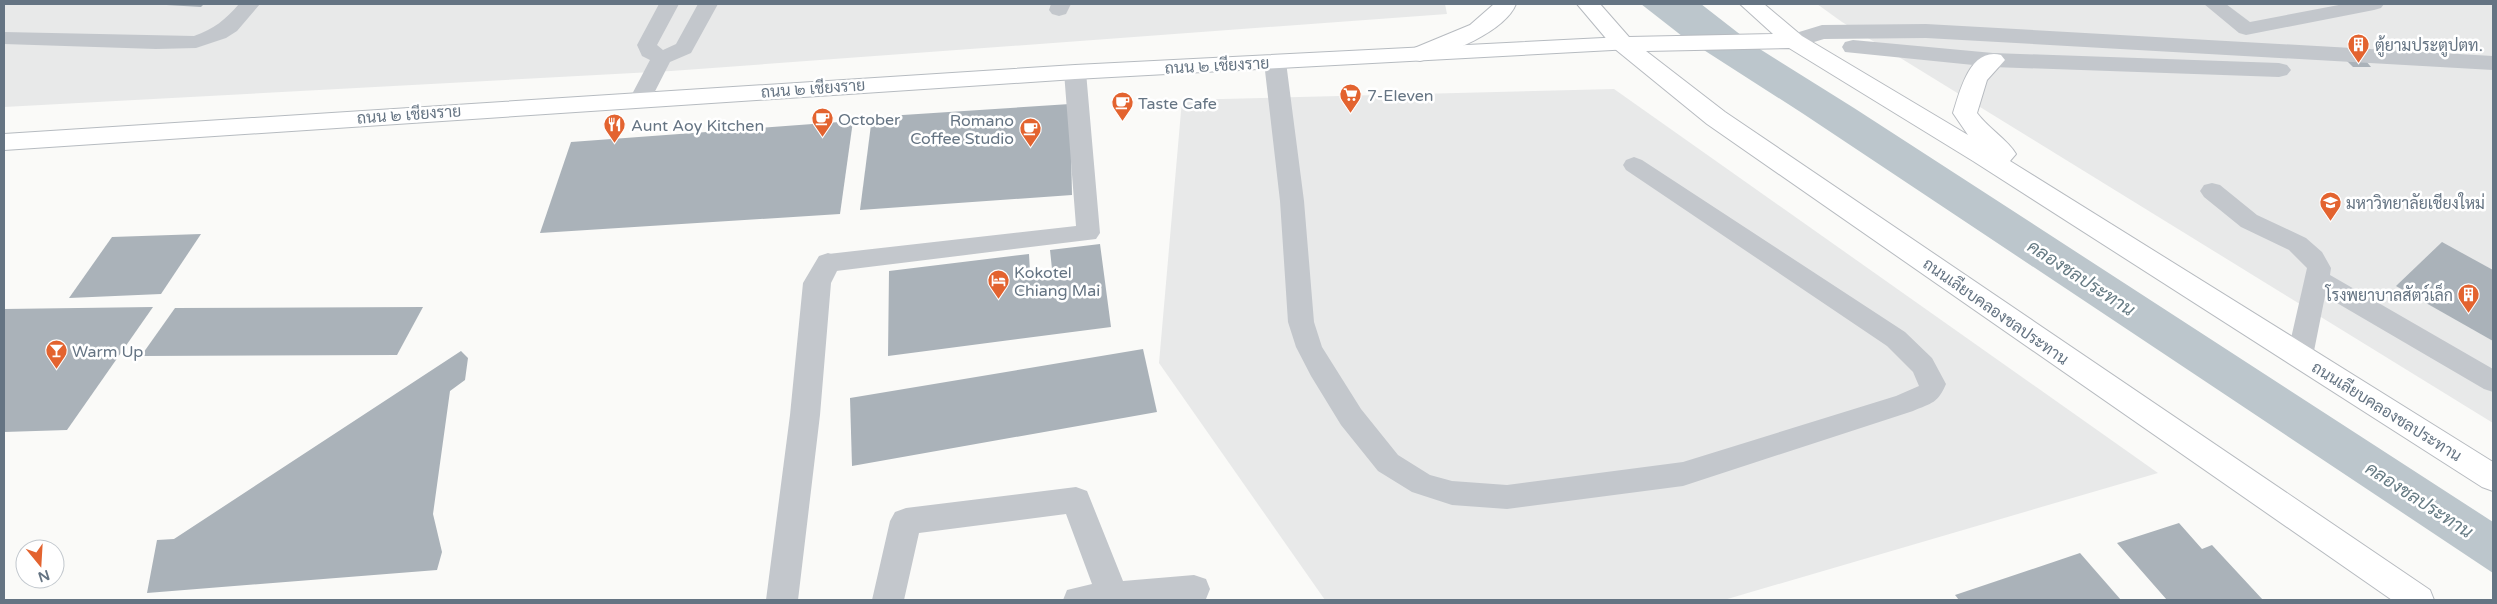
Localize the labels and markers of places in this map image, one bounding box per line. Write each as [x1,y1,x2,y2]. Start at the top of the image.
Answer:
building icon: ตู้ยามประตูปตท. [2347,33,2371,64]
place label: ตู้ยามประตูปตท. [2375,35,2483,57]
supermarket icon: 7-Eleven [1339,83,1363,114]
place label: 7-Eleven [1367,86,1434,106]
cafe icon: Taste Cafe [1110,91,1134,122]
place label: Taste Cafe [1138,94,1217,114]
cafe icon: October [810,107,834,138]
place label: October [838,110,901,130]
place label: Romano Coffee Studio [910,111,1014,149]
restaurant icon: Aunt Aoy Kitchen [603,113,627,144]
place label: Aunt Aoy Kitchen [631,116,764,136]
cafe icon: Romano Coffee Studio [1018,117,1042,148]
school or university icon: มหาวิทยาลัยเชียงใหม่ [2318,191,2342,222]
place label: มหาวิทยาลัยเชียงใหม่ [2346,192,2485,214]
place label: Kokotel Chiang Mai [1014,263,1100,301]
hotel icon: Kokotel Chiang Mai [986,269,1010,300]
place label: โรงพยาบาลสัตว์เล็ก [2324,282,2453,306]
building icon: โรงพยาบาลสัตว์เล็ก [2457,283,2481,314]
bar icon: Warm Up [44,339,68,370]
place label: Warm Up [72,342,143,362]

